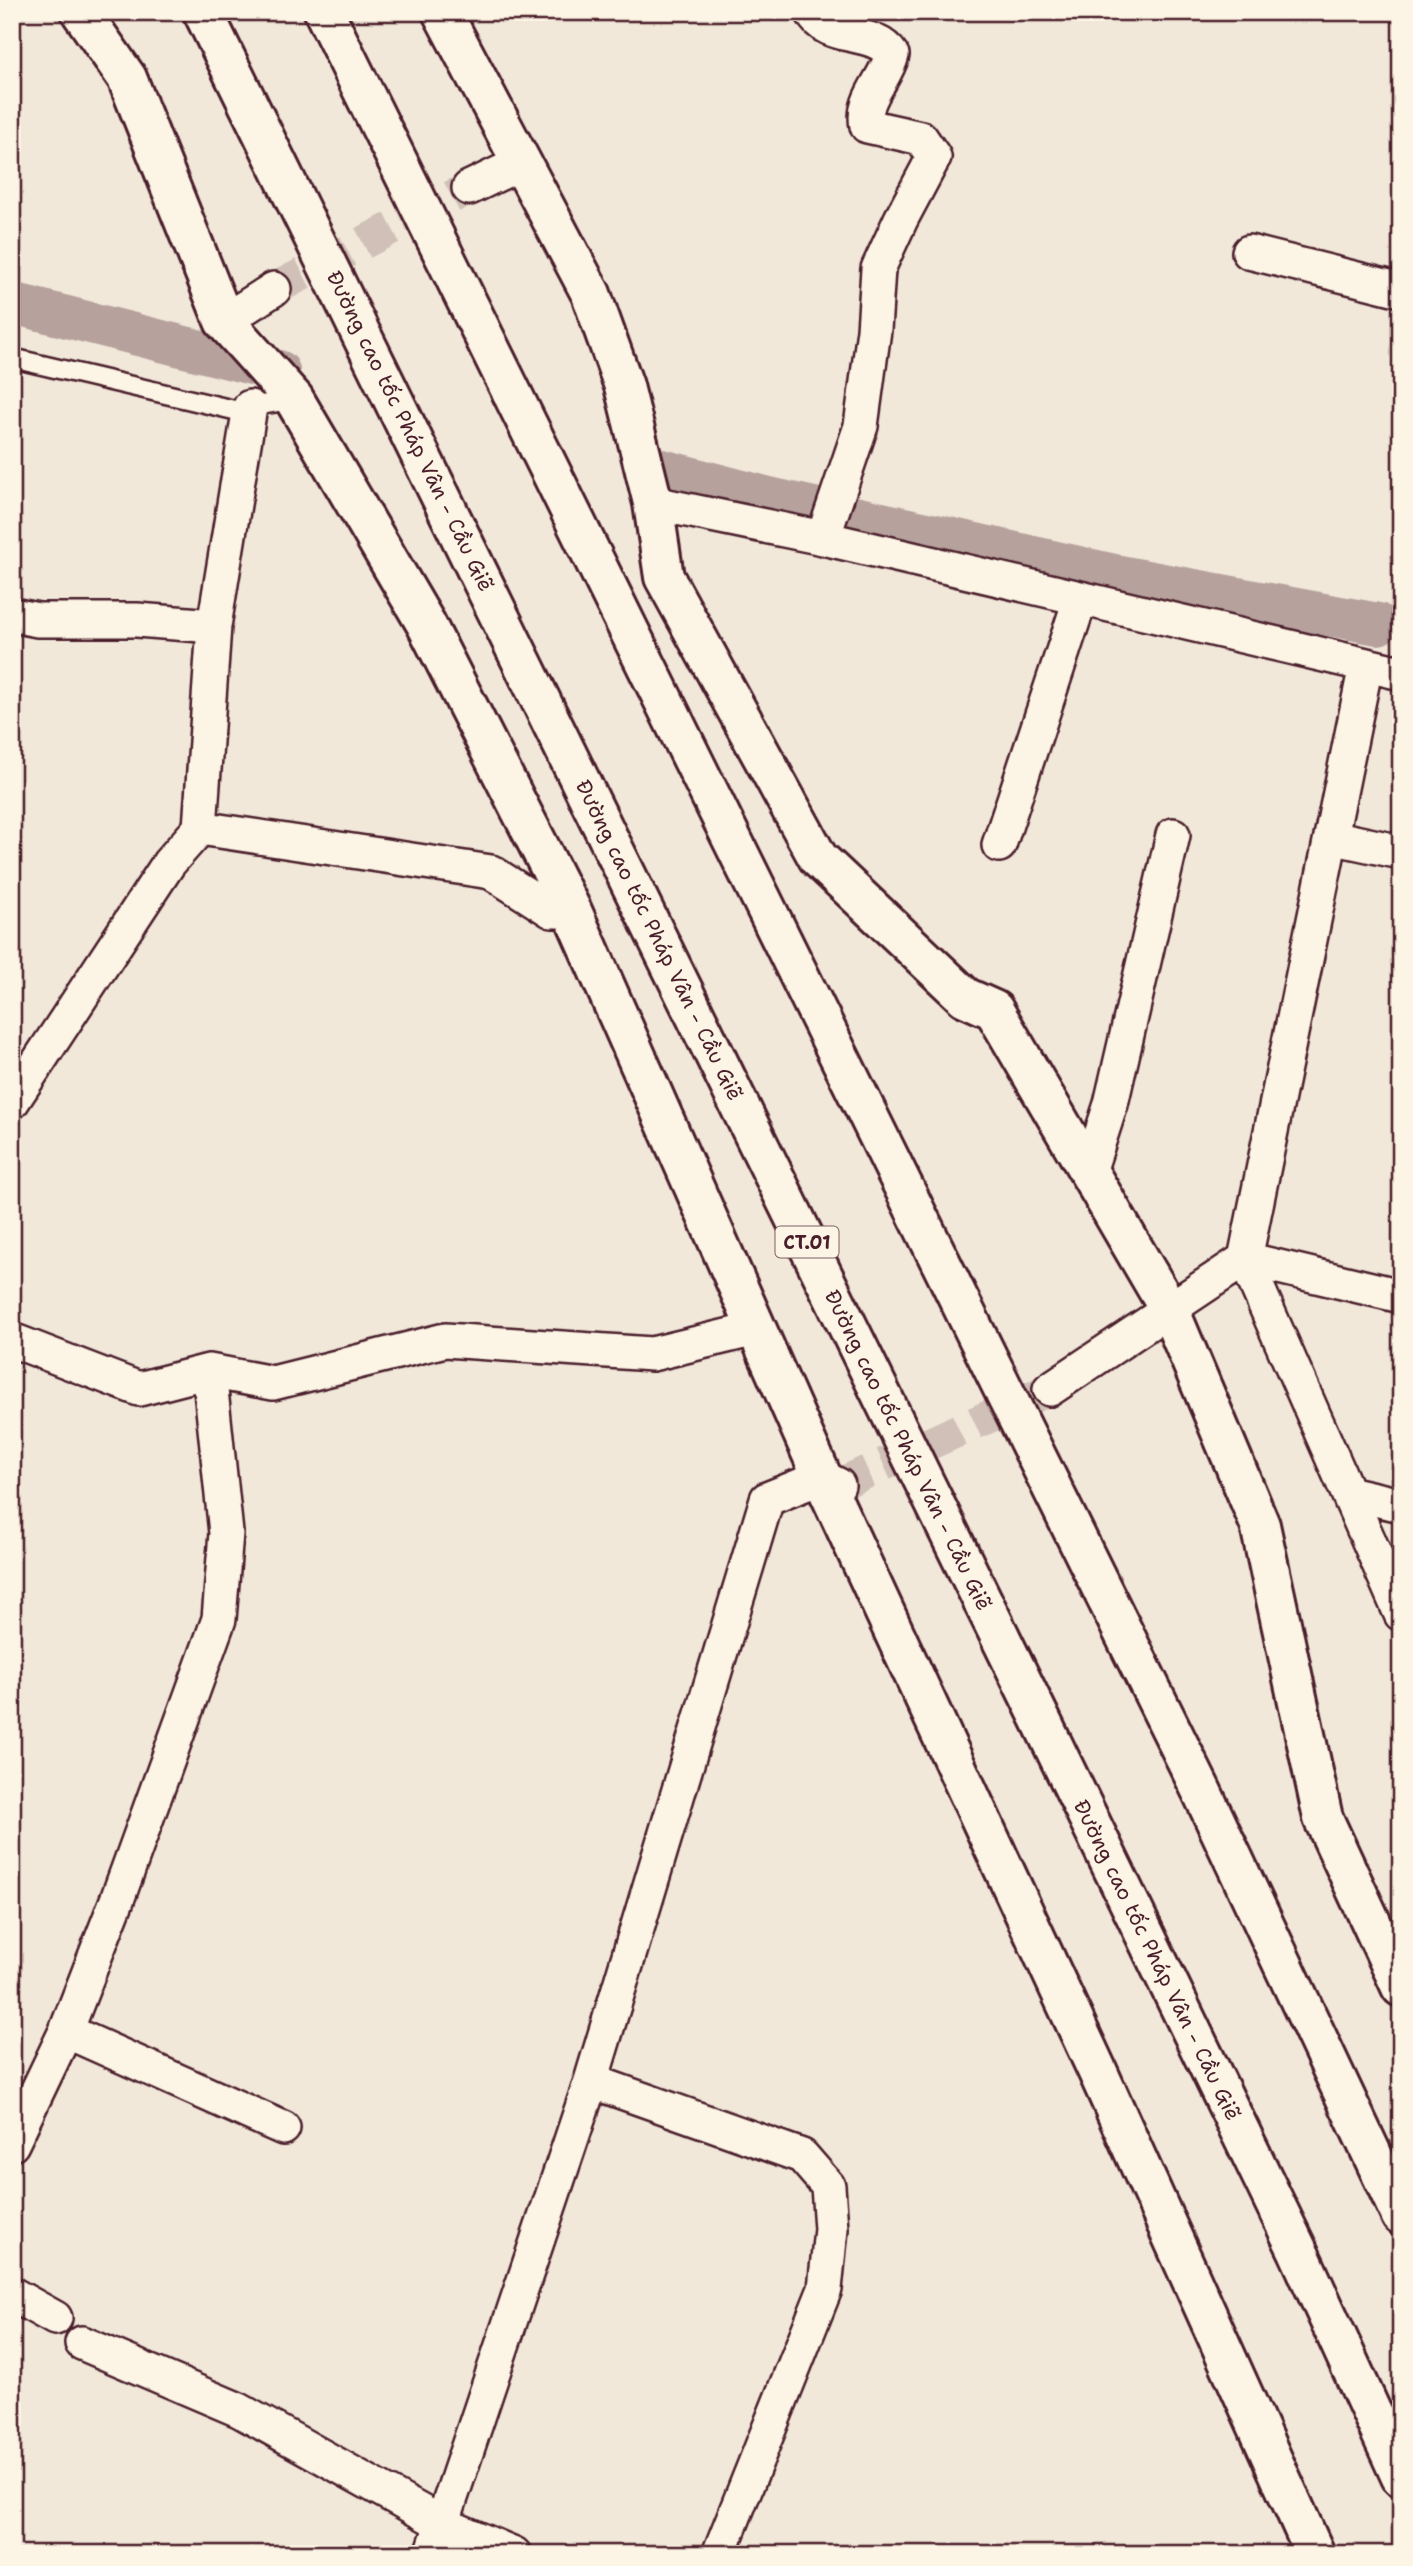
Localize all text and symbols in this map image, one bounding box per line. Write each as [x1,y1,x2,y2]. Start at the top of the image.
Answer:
street label: Đường cao tốc Pháp Vân - Cầu Giẽ [320,266,500,596]
street label: Đường cao tốc Pháp Vân - Cầu Giẽ [569,775,749,1105]
road number: CT.01 [776,1226,838,1258]
street label: Đường cao tốc Pháp Vân - Cầu Giẽ [818,1285,998,1615]
street label: Đường cao tốc Pháp Vân - Cầu Giẽ [1067,1795,1247,2125]

